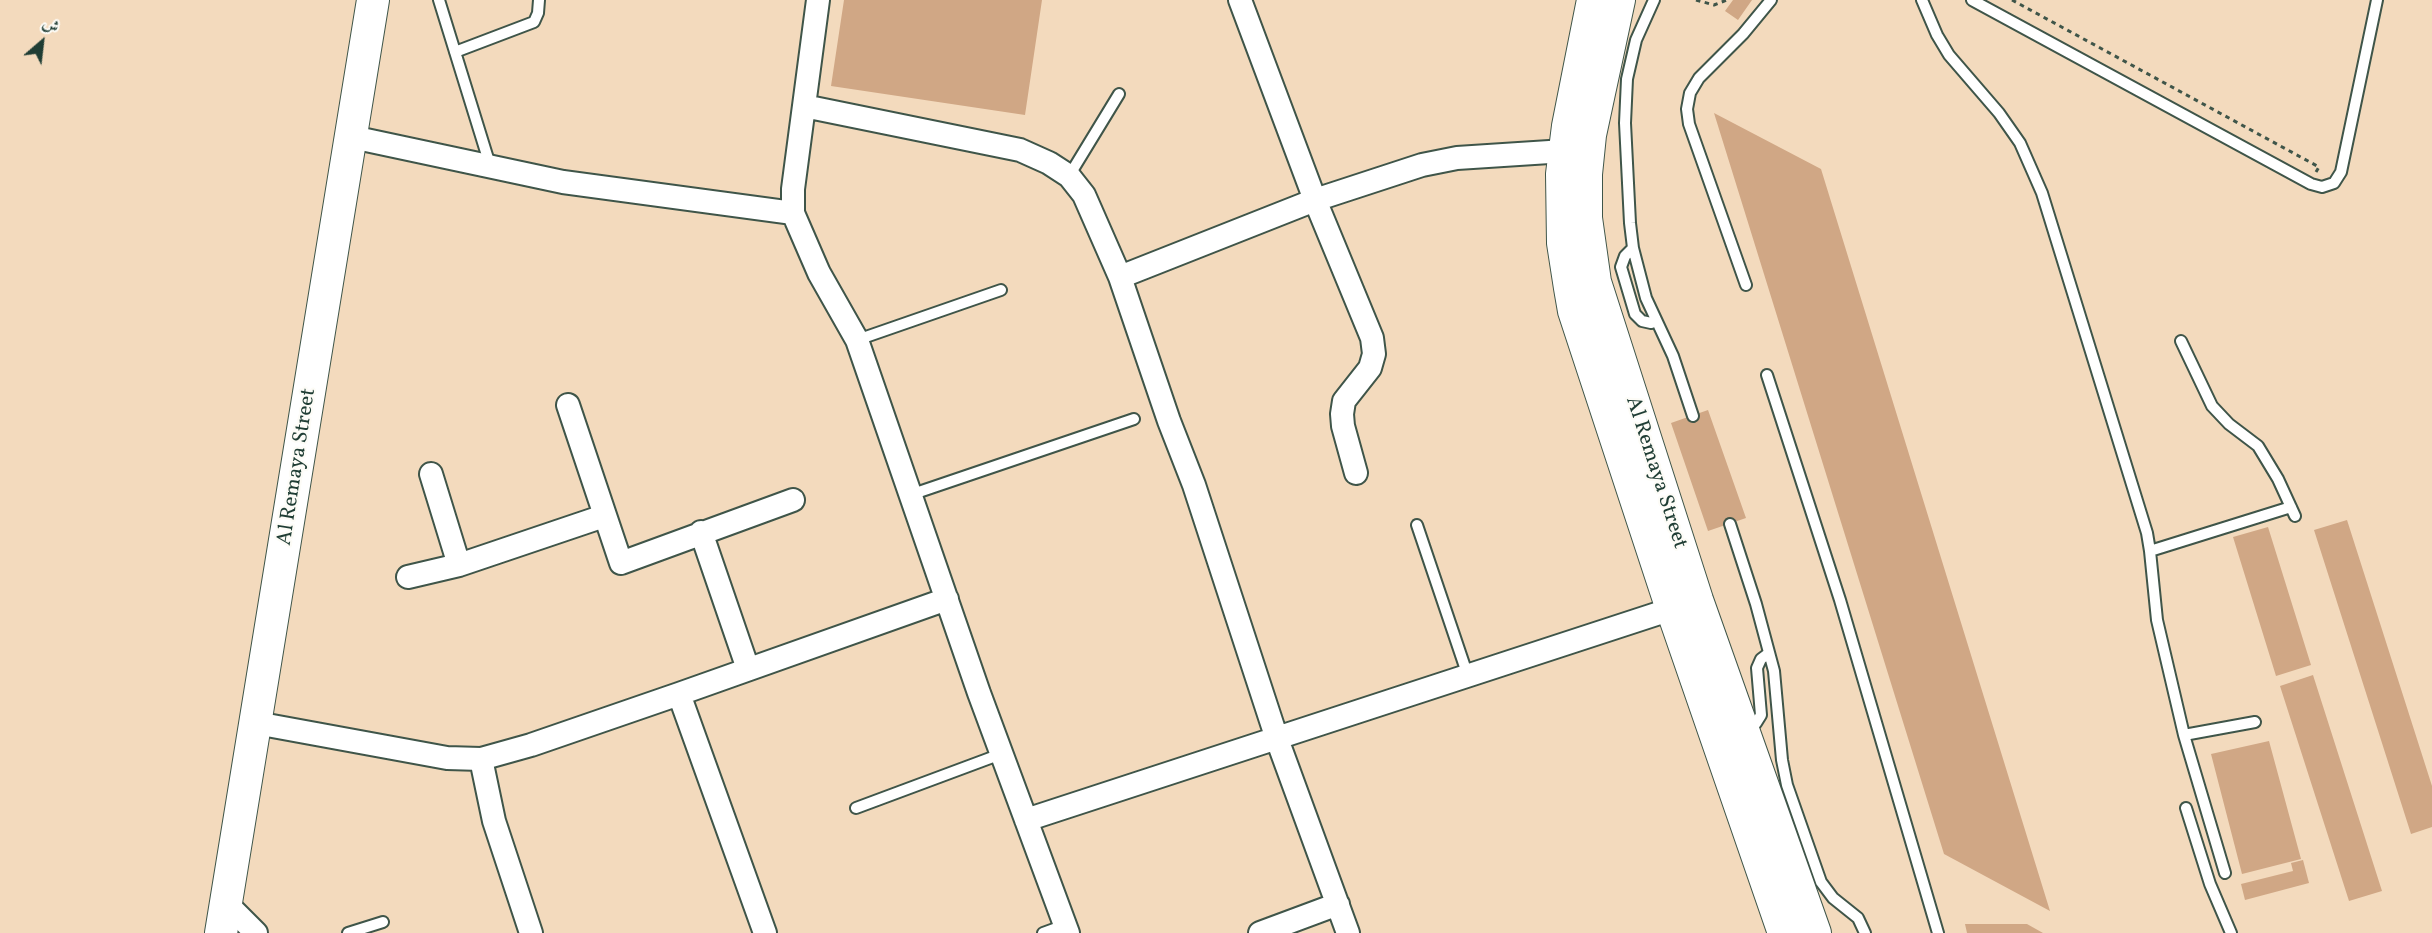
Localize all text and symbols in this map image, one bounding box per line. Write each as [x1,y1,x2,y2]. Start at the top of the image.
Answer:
north arrow [12,12,72,72]
text: ش [38,13,63,40]
street label: Al Remaya Street [273,387,323,547]
street label: Al Remaya Street [1619,394,1691,552]

